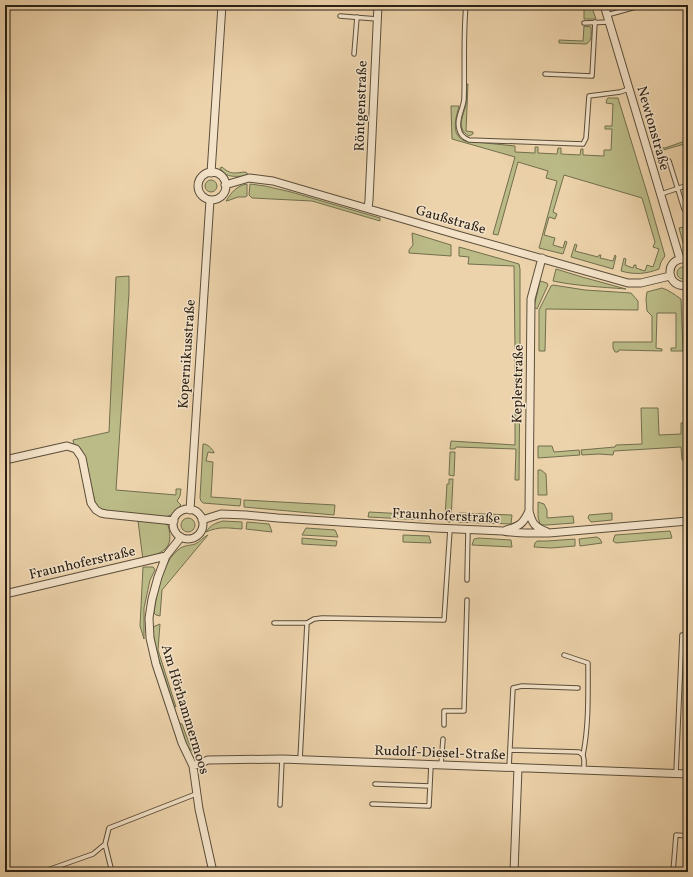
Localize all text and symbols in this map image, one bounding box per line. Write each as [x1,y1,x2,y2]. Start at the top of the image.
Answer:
street label: Röntgenstraße [350,60,373,152]
street label: Newtonstraße [631,84,674,173]
street label: Gaußstraße [413,201,488,240]
street label: Kopernikusstraße [174,298,201,410]
street label: Keplerstraße [508,344,529,424]
street label: Fraunhoferstraße [391,504,501,529]
street label: Fraunhoferstraße [27,542,138,585]
street label: Am Hörhammermoos [156,642,213,777]
street label: Rudolf-Diesel-Straße [374,742,506,765]

